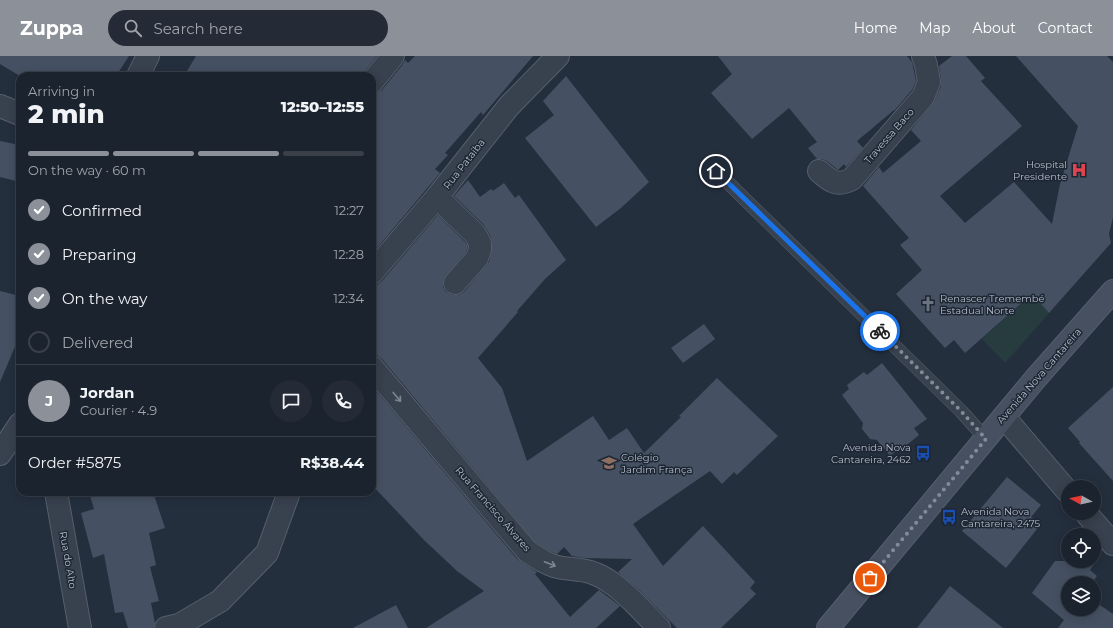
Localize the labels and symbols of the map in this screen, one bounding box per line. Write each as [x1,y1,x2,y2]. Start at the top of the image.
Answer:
street label: Travessa Baco [861,105,917,167]
street label: Rua Pataíba [440,136,488,192]
pin [699,154,733,188]
place label: Hospital Presidente [1013,158,1067,183]
hospital icon: Hospital Presidente [1070,161,1088,179]
place label: Renascer Tremembé Estadual Norte [940,292,1045,317]
church icon: Renascer Tremembé Estadual Norte [919,295,937,313]
courier [860,311,900,351]
street label: Avenida Nova Cantareira [994,326,1084,426]
one-way arrow [393,391,402,402]
place label: Avenida Nova Cantareira, 2462 [831,441,911,466]
bus stop icon: Avenida Nova Cantareira, 2462 [914,444,932,462]
place label: Colégio Jardim França [620,451,693,476]
school or university icon: Colégio Jardim França [600,454,618,472]
street label: Rua Francisco Álvares [453,464,534,554]
north arrow [1061,480,1101,520]
place label: Avenida Nova Cantareira, 2475 [961,505,1041,530]
bus stop icon: Avenida Nova Cantareira, 2475 [940,508,958,526]
street label: Rua do Alto [57,530,79,590]
one-way arrow [543,560,555,568]
pin [853,561,887,595]

